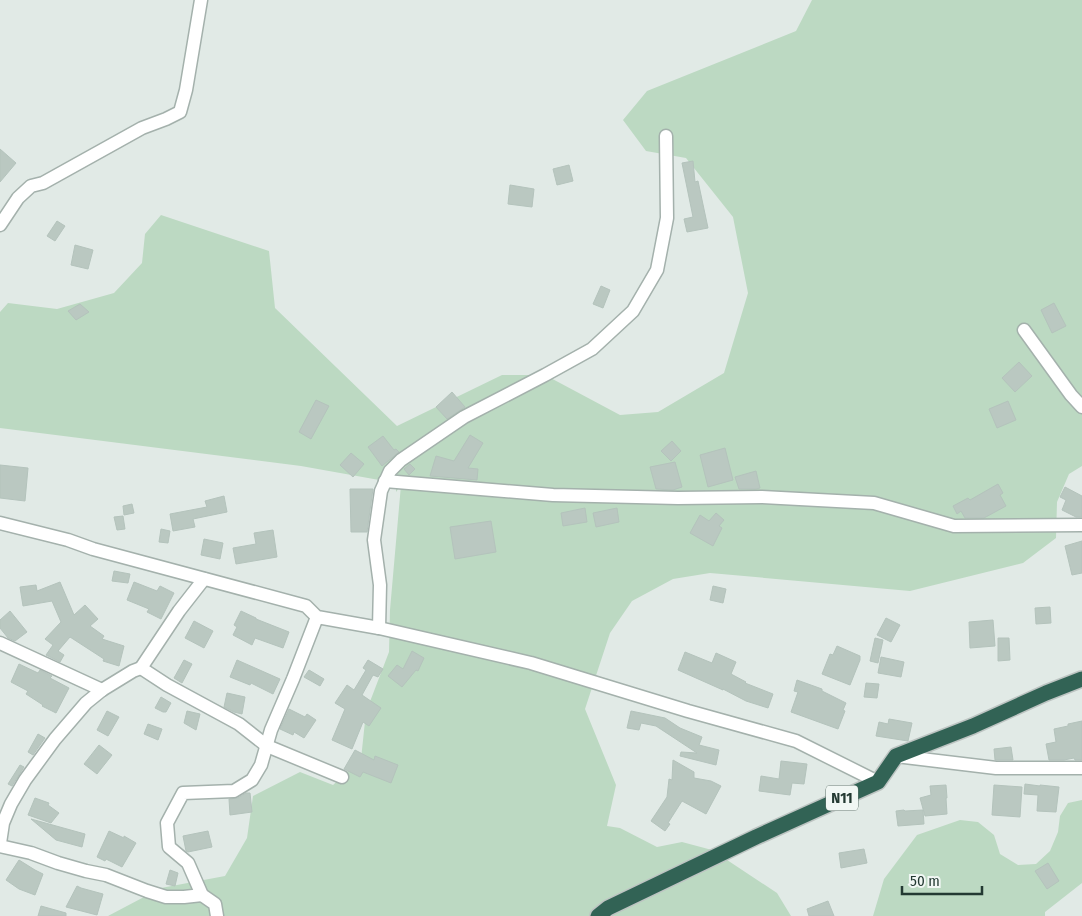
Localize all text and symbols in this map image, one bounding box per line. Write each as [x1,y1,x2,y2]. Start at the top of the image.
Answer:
road number: N11 [826,786,858,810]
scale bar [902,864,982,896]
text: 50 m [910,872,940,890]

